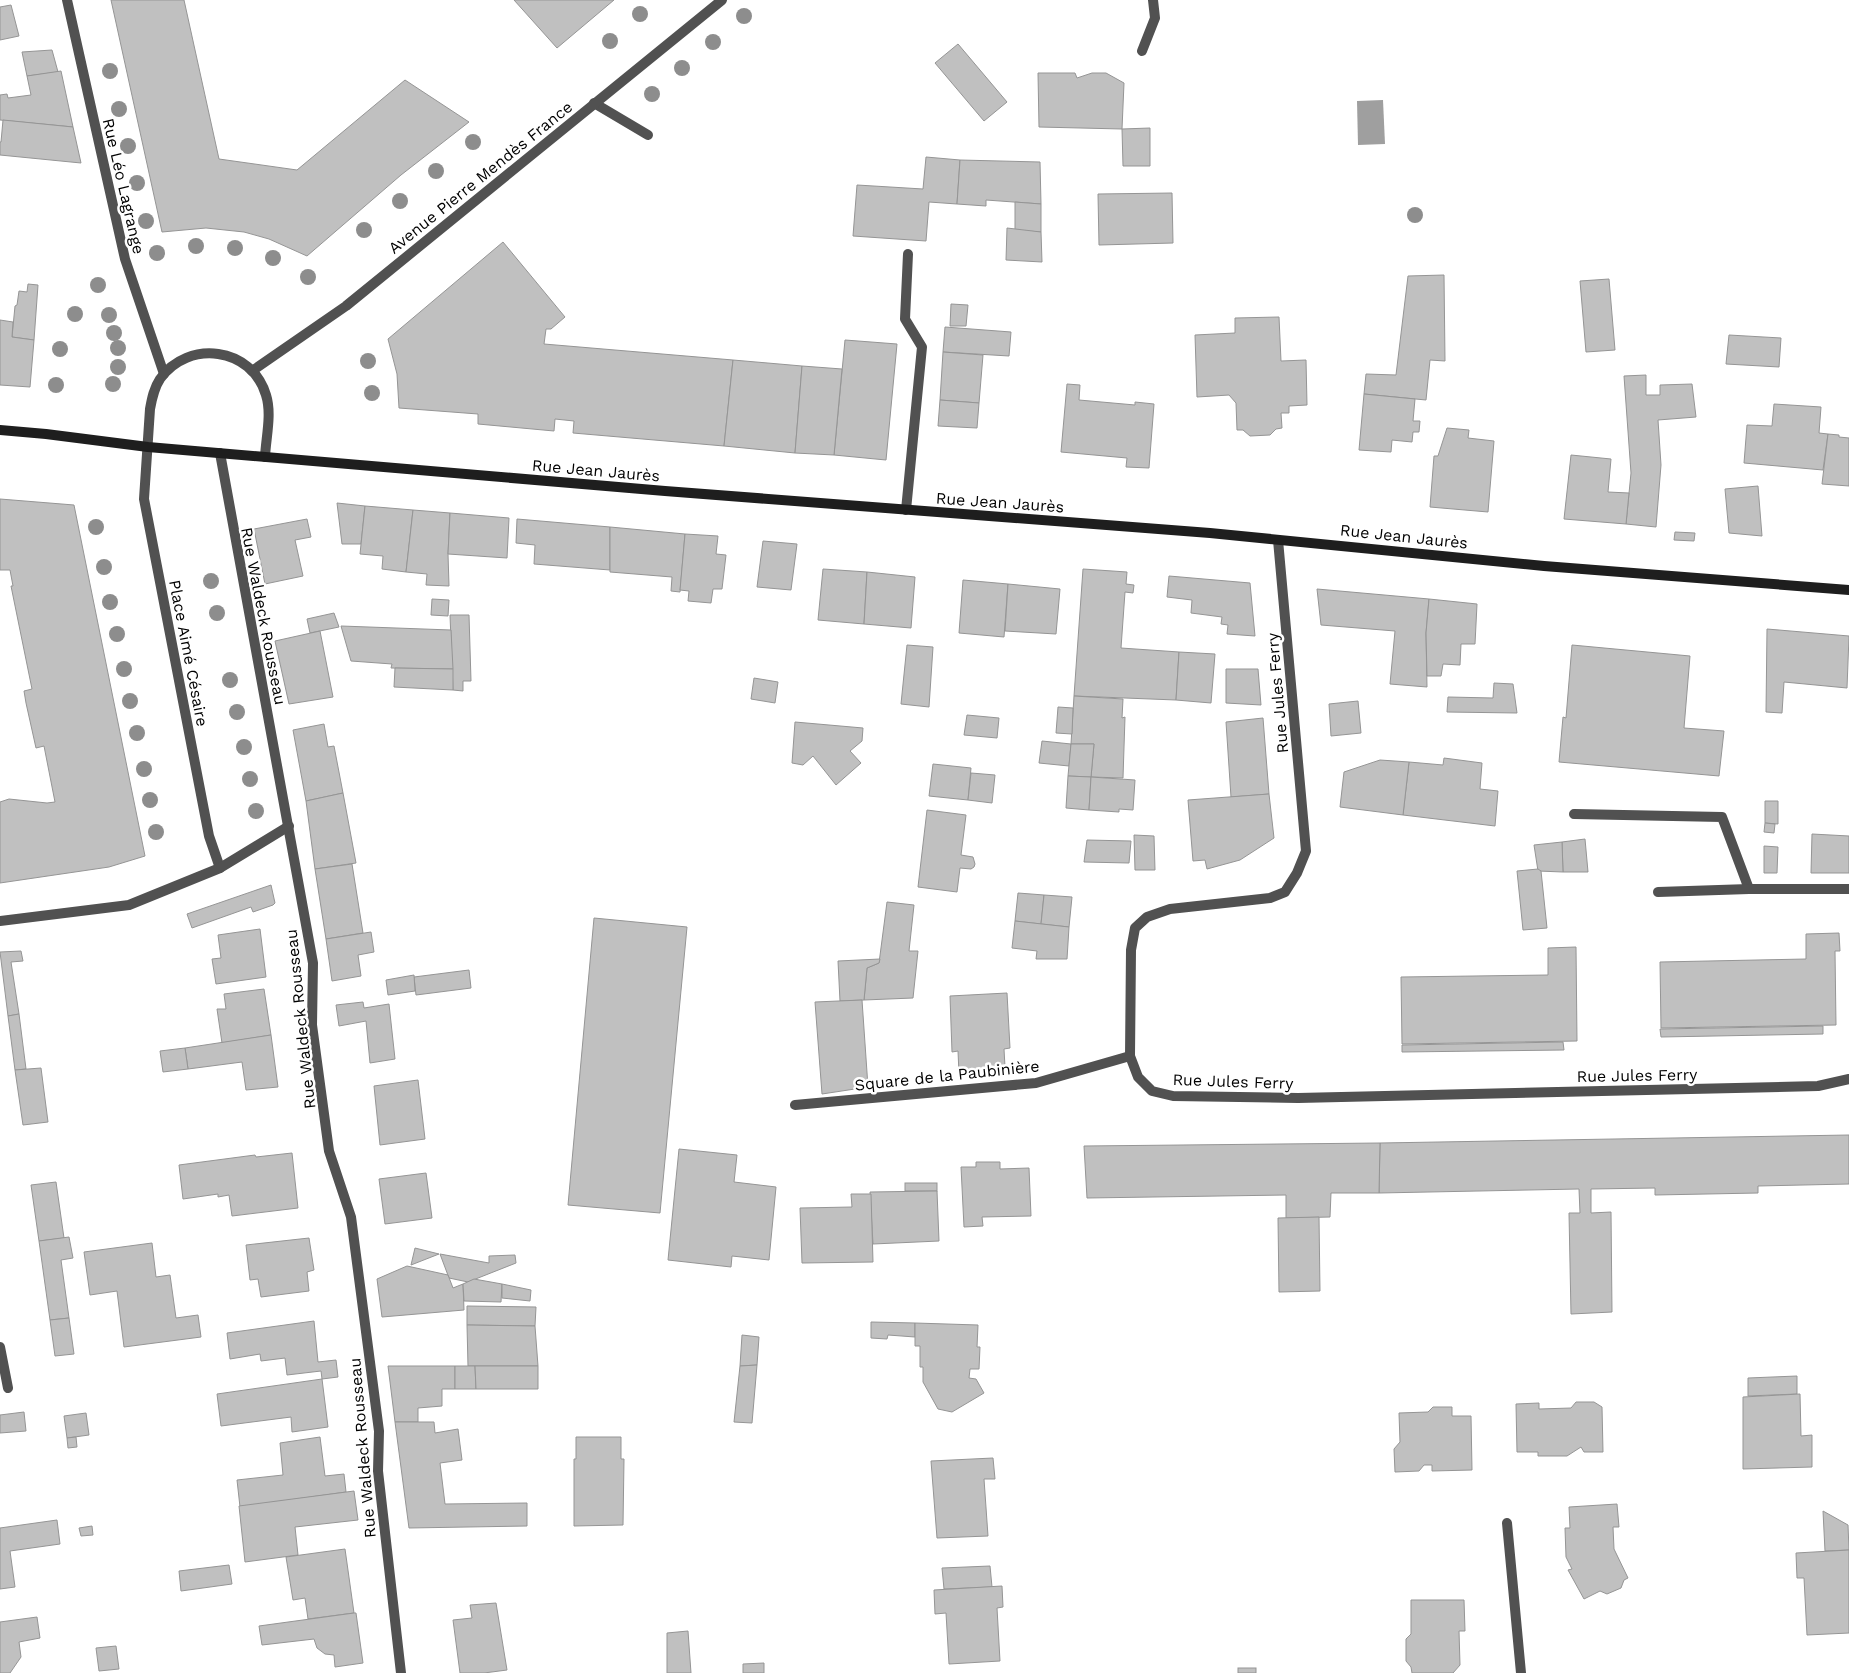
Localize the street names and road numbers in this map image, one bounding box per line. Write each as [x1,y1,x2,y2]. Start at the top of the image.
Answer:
street label: Avenue Pierre Mendès France [385,97,576,258]
street label: Rue Léo Lagrange [99,116,148,256]
street label: Rue Jean Jaurès [531,455,661,486]
street label: Rue Jean Jaurès [935,489,1065,516]
street label: Rue Jean Jaurès [1339,520,1469,553]
street label: Rue Waldeck Rousseau [237,526,290,707]
street label: Place Aimé Césaire [165,578,212,728]
street label: Rue Jules Ferry [1263,631,1292,754]
street label: Rue Waldeck Rousseau [282,928,319,1110]
street label: Square de la Paubinière [854,1056,1040,1095]
street label: Rue Jules Ferry [1576,1065,1698,1086]
street label: Rue Jules Ferry [1172,1070,1294,1093]
street label: Rue Waldeck Rousseau [345,1357,380,1539]

